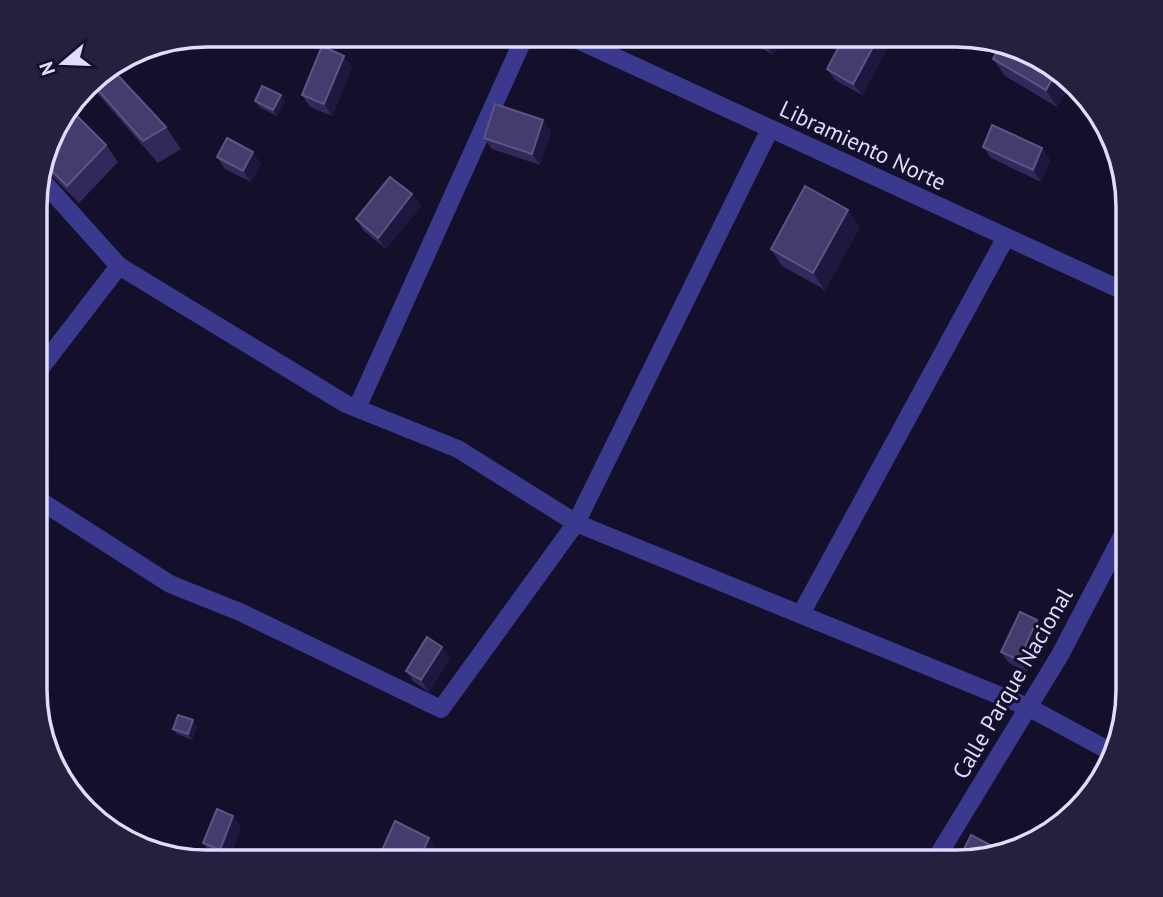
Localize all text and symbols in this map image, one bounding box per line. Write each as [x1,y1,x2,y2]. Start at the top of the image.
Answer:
north arrow [28,28,98,98]
text: N [34,59,60,78]
street label: Libramiento Norte [775,94,951,196]
street label: Calle Parque Nacional [946,582,1079,784]

